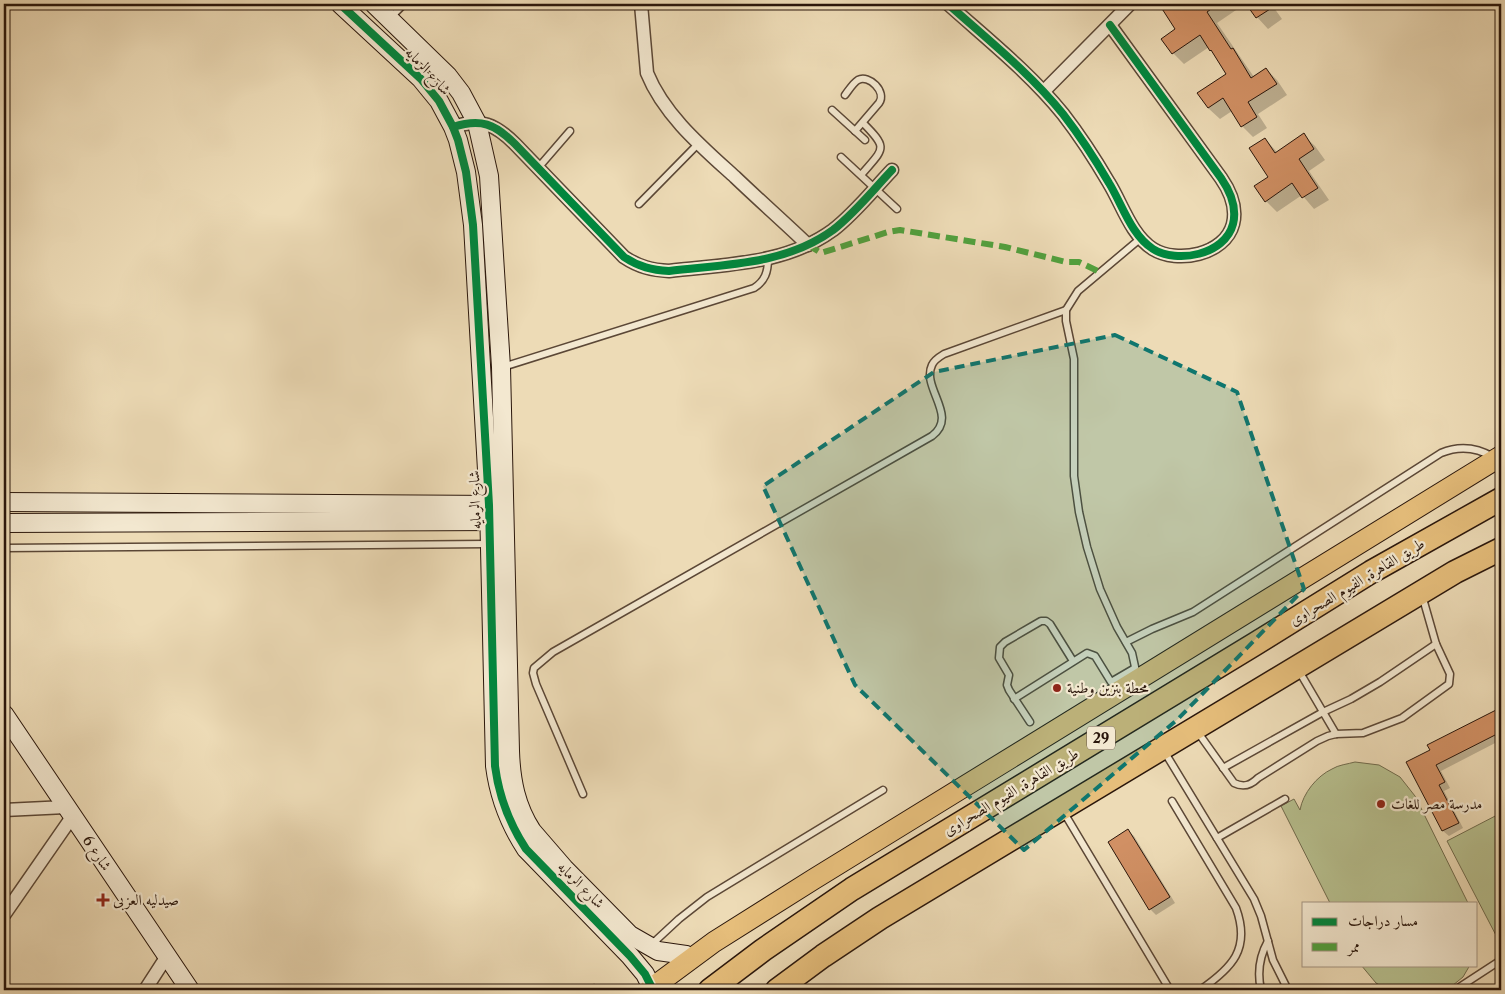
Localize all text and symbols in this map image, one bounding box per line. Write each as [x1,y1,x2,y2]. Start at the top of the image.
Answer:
street label: شارع الرمايه [398,43,455,101]
street label: شارع الرمايه [464,470,489,530]
street label: طريق القاهرة, الفيوم الصحراوى [1286,534,1430,633]
place label: محطة بنزين وطنية [1067,678,1148,697]
marker: محطة بنزين وطنية [1051,682,1063,694]
road number: 29 [1087,726,1115,750]
street label: طريق القاهرة, الفيوم الصحراوى [940,744,1084,843]
place label: مدرسة مصر للغات [1391,794,1482,814]
marker: مدرسة مصر للغات [1375,798,1387,810]
street label: شارع 6 [75,831,116,876]
street label: شارع الرمايه [551,857,609,915]
place label: صيدليه العزبى [113,890,179,911]
marker: صيدليه العزبى [97,894,109,906]
legend [1302,902,1478,966]
text: مسار دراجات [1348,911,1418,930]
text: ممر [1346,937,1360,957]

